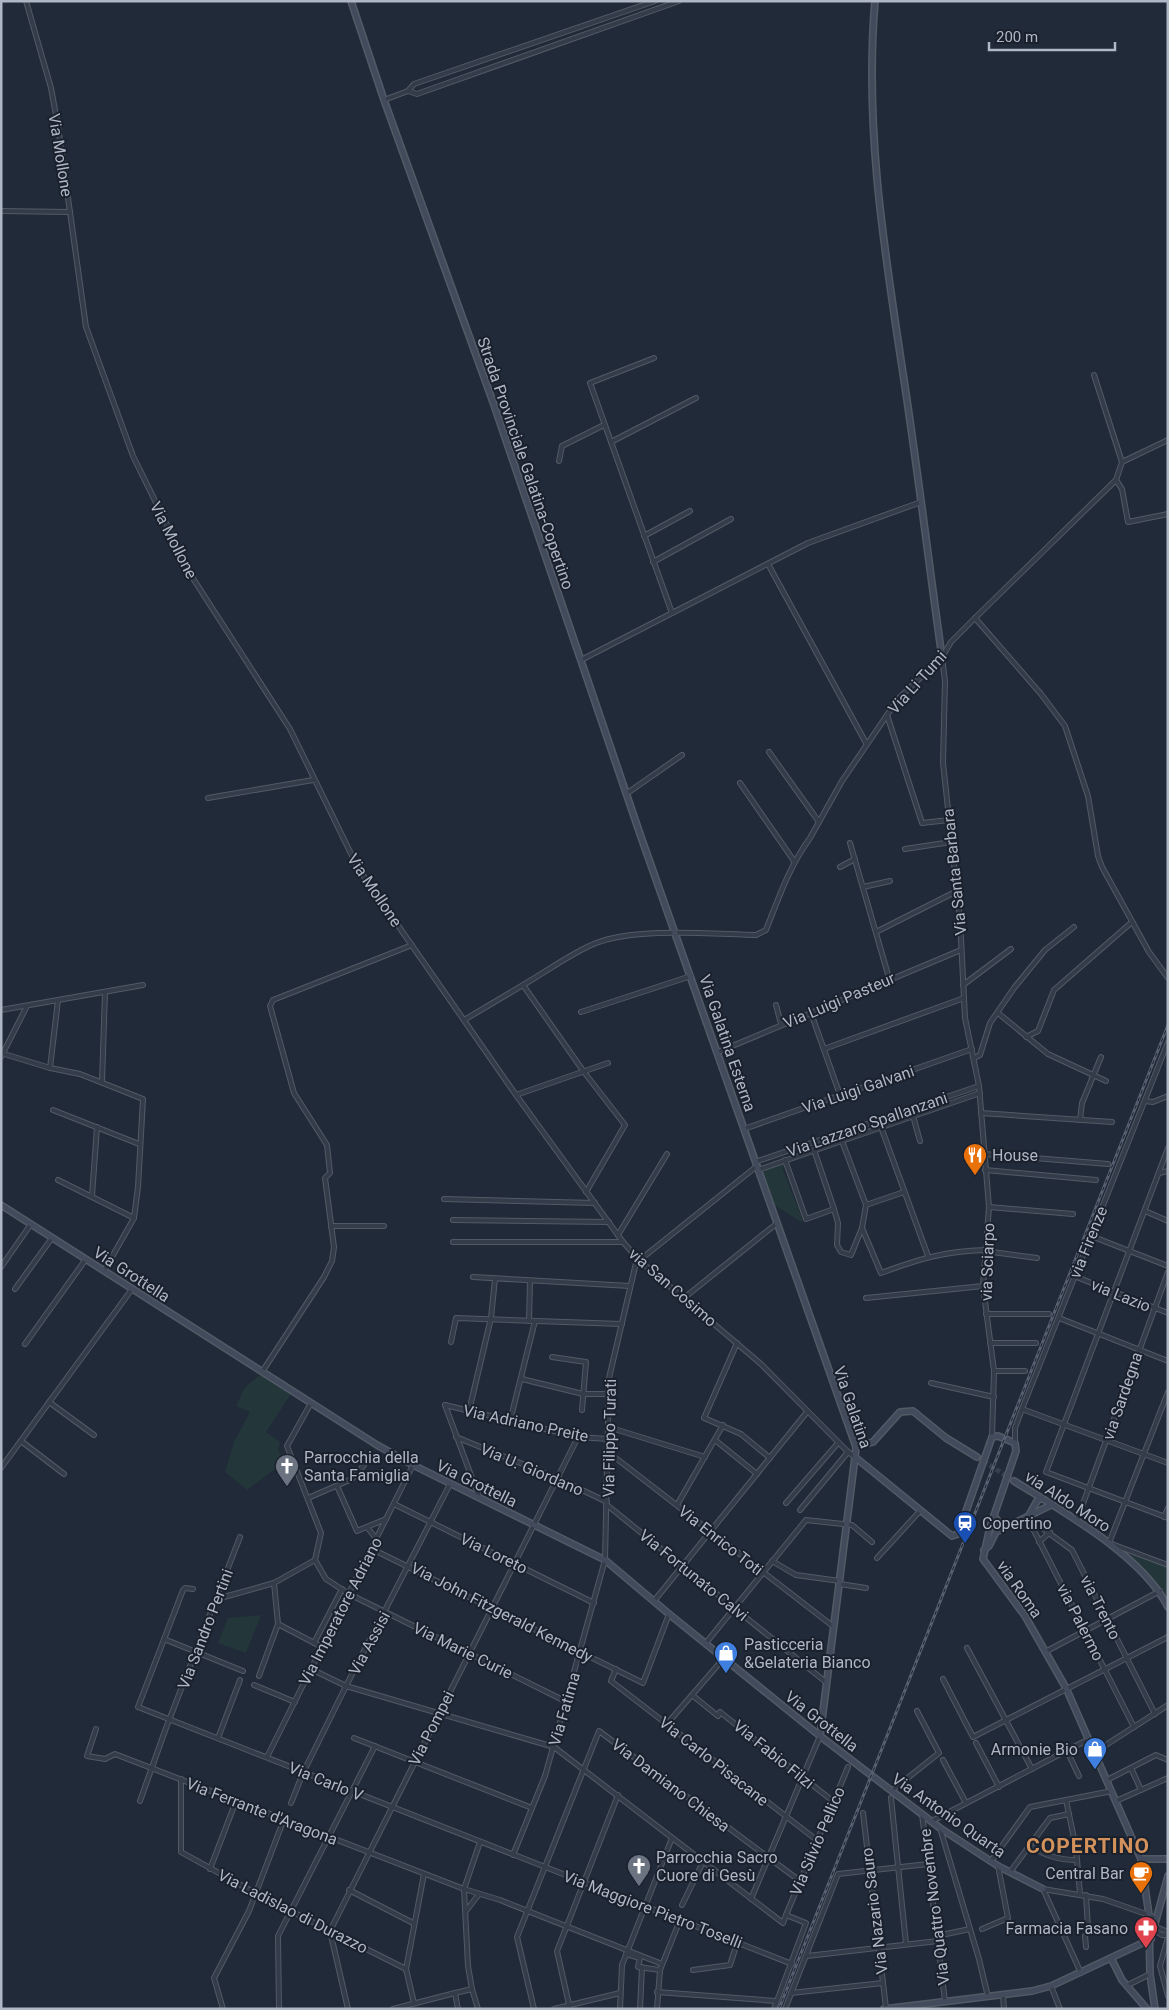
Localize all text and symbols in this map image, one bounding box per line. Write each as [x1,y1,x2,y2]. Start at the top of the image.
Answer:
scale bar [989,20,1115,52]
text: 200 m [996,28,1038,46]
street label: Via Mollone [45,112,76,198]
street label: Strada Provinciale Galatina-Copertino [473,335,578,592]
street label: Via Mollone [146,498,201,582]
street label: Via Li Tumi [884,647,951,718]
street label: Via Santa Barbara [938,808,971,936]
street label: Via Mollone [343,850,406,930]
street label: Via Luigi Pasteur [780,968,898,1033]
street label: Via Galatina Esterna [695,972,760,1114]
street label: Via Luigi Galvani [800,1061,917,1118]
street label: Via Lazzaro Spallanzani [784,1088,950,1161]
restaurant icon: House [962,1142,988,1176]
place label: House [992,1146,1038,1165]
street label: via Firenze [1065,1203,1111,1281]
street label: via Sciarpo [977,1223,998,1301]
street label: Via Grottella [90,1243,174,1306]
street label: via San Cosimo [625,1244,720,1331]
street label: via Lazio [1088,1275,1153,1316]
street label: via Sardegna [1099,1350,1146,1443]
street label: Via Galatina [830,1364,875,1451]
street label: Via Filippo Turati [599,1379,620,1497]
street label: Via Adriano Preite [462,1401,590,1446]
street label: Via U. Giordano [477,1439,586,1500]
place label: Parrocchia della Santa Famiglia [304,1448,419,1485]
church icon: Parrocchia della Santa Famiglia [274,1453,300,1487]
street label: Via Grottella [433,1456,520,1511]
street label: via Aldo Moro [1021,1467,1114,1536]
street label: Via Enrico Toti [675,1501,767,1579]
station icon: Copertino [952,1510,978,1544]
place label: Copertino [982,1514,1052,1533]
street label: Via Fortunato Calvi [635,1526,752,1625]
street label: Via Loreto [457,1529,531,1578]
street label: Via Imperatore Adriano [295,1534,386,1689]
street label: via Roma [993,1557,1046,1622]
street label: Via John Fitzgerald Kennedy [408,1558,596,1667]
street label: Via Sandro Pertini [174,1566,237,1692]
street label: via Trento [1076,1572,1125,1643]
street label: via Palermo [1053,1580,1108,1664]
street label: Via Assisi [345,1608,394,1678]
street label: Via Marie Curie [410,1618,516,1683]
place label: Pasticceria &Gelateria Bianco [744,1635,871,1672]
shop icon: Pasticceria &Gelateria Bianco [713,1640,739,1674]
street label: Via Fatima [545,1670,584,1748]
street label: Via Grottella [781,1687,862,1756]
street label: Via Pompei [405,1688,458,1769]
street label: Via Carlo Pisacane [655,1713,772,1810]
street label: Via Fabio Filzi [729,1716,818,1793]
street label: Via Damiano Chiesa [608,1735,734,1836]
shop icon: Armonie Bio [1082,1736,1108,1770]
place label: Armonie Bio [991,1740,1078,1759]
street label: Via Carlo V [286,1758,366,1805]
street label: Via Antonio Quarta [888,1769,1009,1862]
street label: Via Ferrante d'Aragona [184,1774,340,1849]
street label: Via Silvio Pellico [786,1784,849,1898]
street label: Via Quattro Novembre [915,1828,954,1986]
district label: COPERTINO [1026,1834,1150,1858]
street label: Via Nazario Sauro [857,1847,892,1975]
place label: Parrocchia Sacro Cuore di Gesù [656,1848,778,1885]
church icon: Parrocchia Sacro Cuore di Gesù [626,1853,652,1887]
cafe icon: Central Bar [1128,1860,1154,1894]
place label: Central Bar [1045,1864,1125,1883]
street label: Via Ladislao di Durazzo [215,1865,371,1958]
street label: Via Maggiore Pietro Toselli [561,1867,745,1952]
pharmacy icon: Farmacia Fasano [1133,1915,1159,1949]
place label: Farmacia Fasano [1005,1919,1128,1938]

